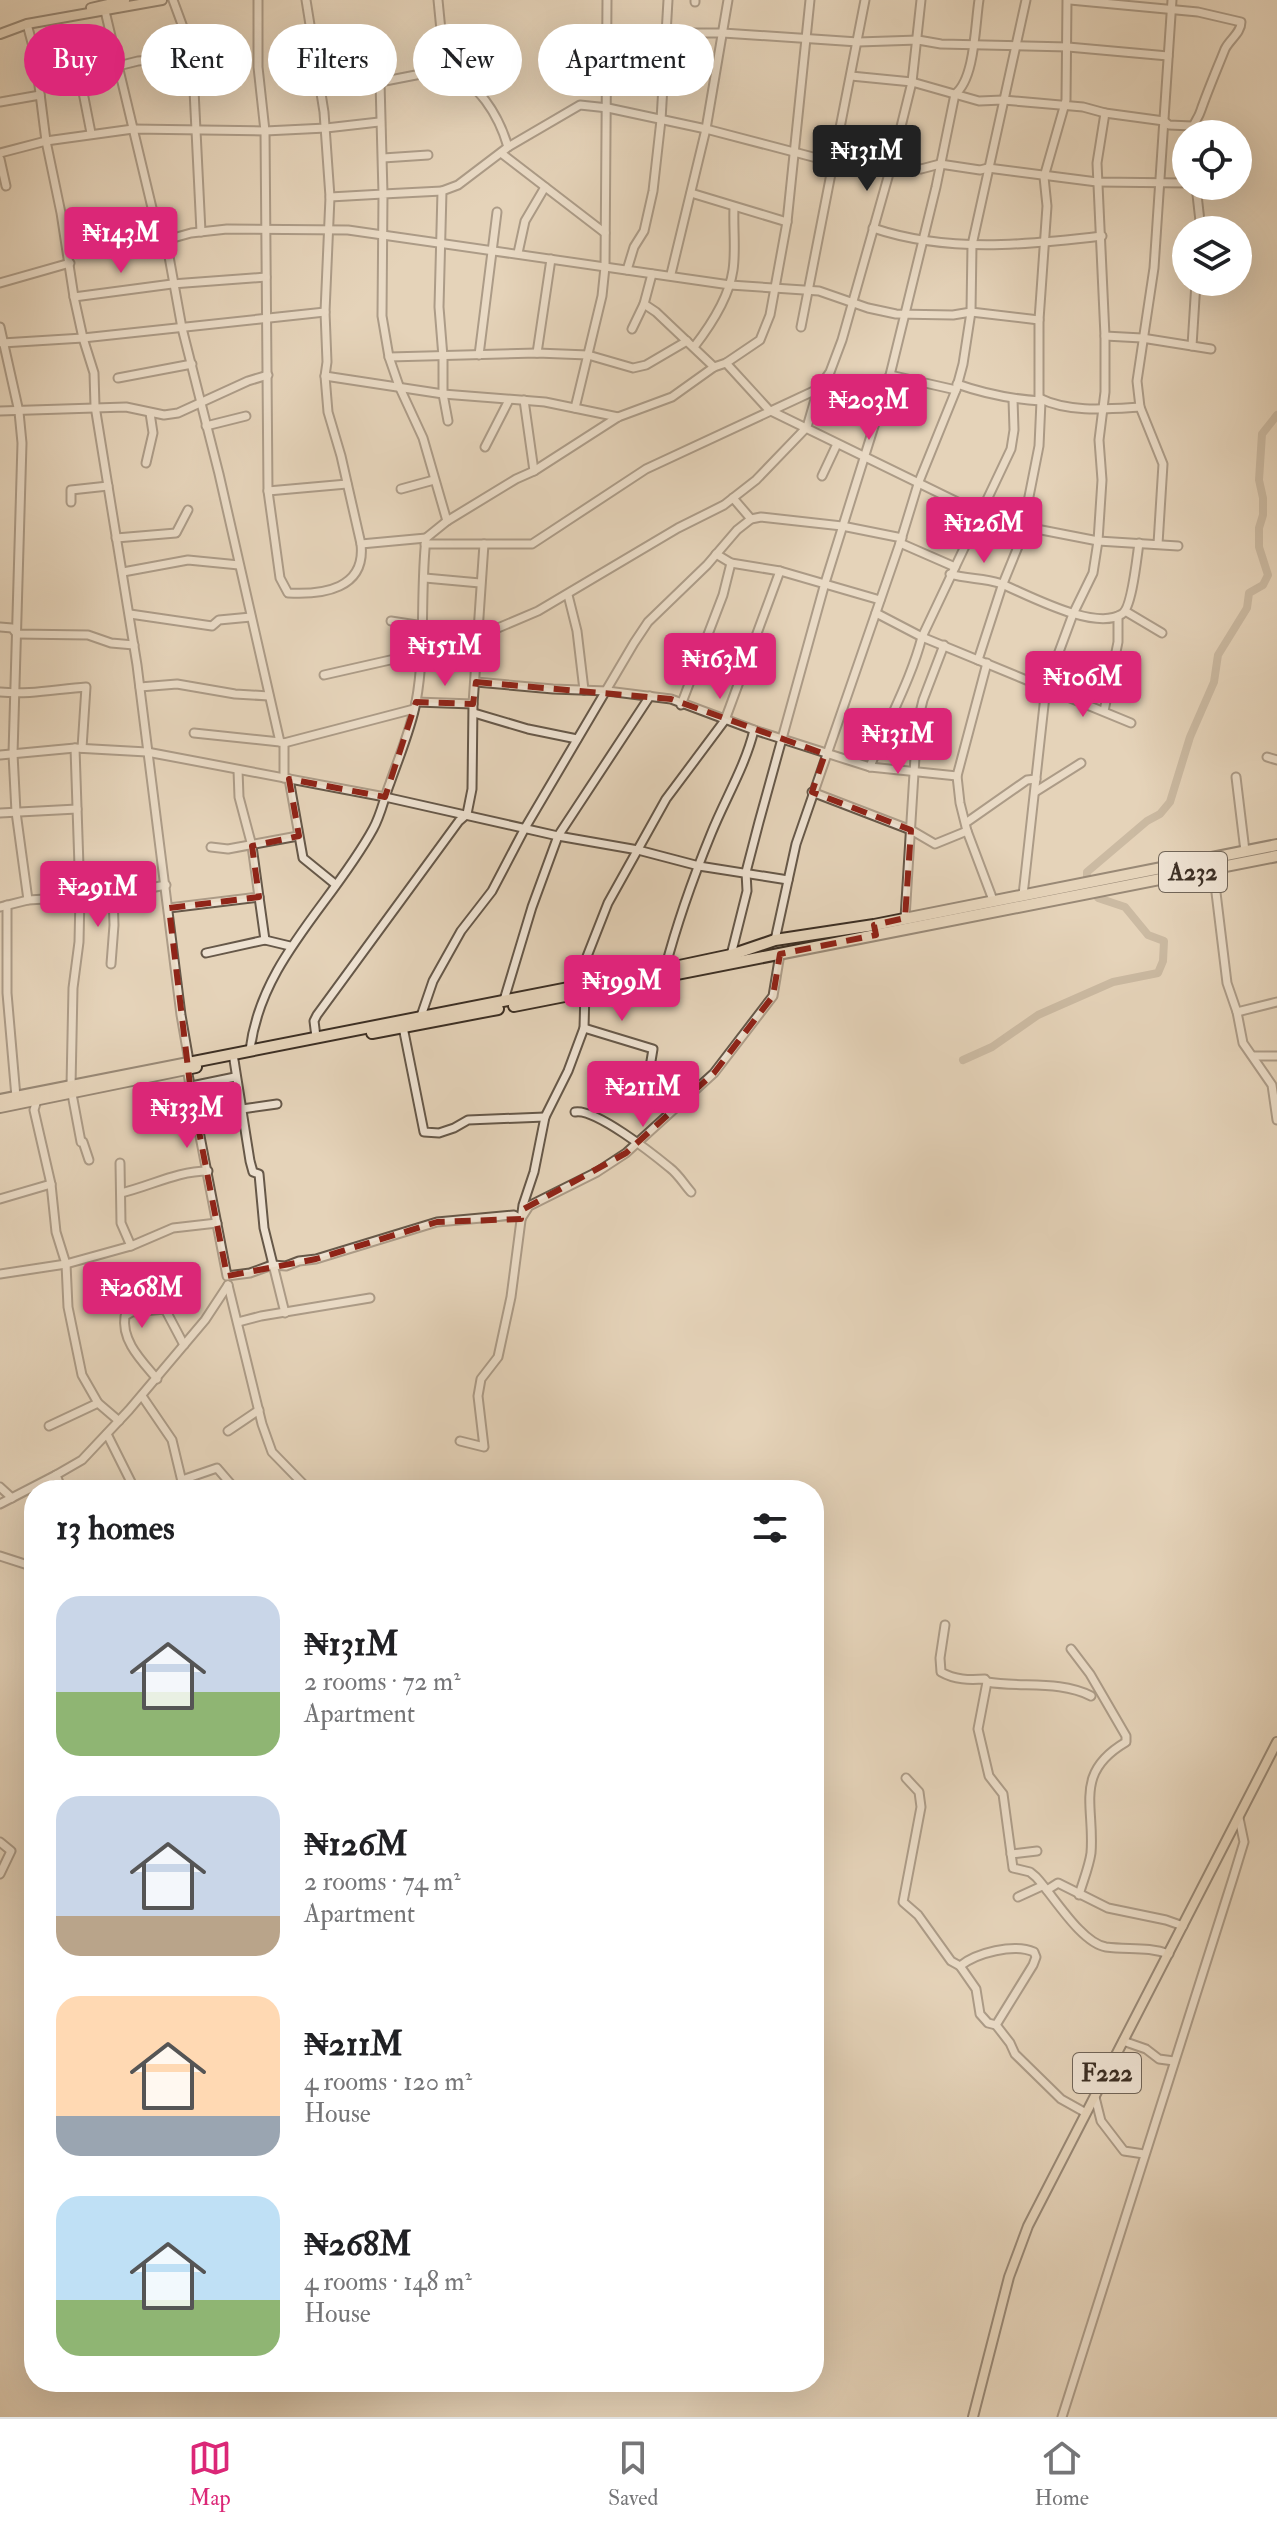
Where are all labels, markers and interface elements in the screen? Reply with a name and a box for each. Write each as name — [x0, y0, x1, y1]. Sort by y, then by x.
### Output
chip: Buy — [24, 24, 125, 96]
chip: Rent — [141, 24, 252, 96]
chip: Filters — [268, 24, 397, 96]
chip: New — [413, 24, 522, 96]
chip: Apartment — [538, 24, 714, 96]
map controls — [1172, 120, 1252, 296]
button: locate — [1172, 120, 1252, 200]
pin: ₦131M — [811, 125, 923, 193]
text: ₦131M — [831, 135, 903, 167]
pin: ₦143M — [65, 207, 177, 275]
button: layers — [1172, 216, 1252, 296]
text: ₦143M — [82, 217, 160, 249]
pin: ₦203M — [813, 374, 925, 442]
text: ₦203M — [829, 384, 909, 416]
pin: ₦126M — [928, 497, 1040, 565]
text: ₦126M — [944, 507, 1024, 539]
pin: ₦151M — [389, 620, 501, 688]
text: ₦151M — [408, 630, 482, 662]
pin: ₦163M — [664, 633, 776, 701]
text: ₦163M — [682, 643, 758, 675]
pin: ₦106M — [1027, 651, 1139, 719]
text: ₦106M — [1043, 661, 1123, 693]
pin: ₦131M — [842, 708, 954, 776]
text: ₦131M — [862, 718, 934, 750]
road number: A232 — [1159, 852, 1227, 892]
pin: ₦291M — [42, 861, 154, 929]
text: ₦291M — [58, 871, 138, 903]
pin: ₦199M — [566, 955, 678, 1023]
text: ₦199M — [582, 965, 662, 997]
pin: ₦211M — [587, 1061, 699, 1129]
text: ₦211M — [605, 1071, 681, 1103]
pin: ₦133M — [131, 1082, 243, 1150]
text: ₦133M — [150, 1092, 224, 1124]
pin: ₦268M — [86, 1262, 198, 1330]
text: ₦268M — [101, 1272, 183, 1304]
icon: filters — [748, 1506, 792, 1550]
text: 13 homes — [56, 1507, 175, 1550]
text: ₦131M — [304, 1623, 399, 1666]
icon: home — [120, 1628, 216, 1724]
text: 2 rooms · 72 m² — [304, 1666, 461, 1698]
text: Apartment — [304, 1698, 415, 1730]
text: ₦126M — [304, 1823, 408, 1866]
icon: home — [120, 1828, 216, 1924]
text: 2 rooms · 74 m² — [304, 1866, 461, 1898]
text: Apartment — [304, 1898, 415, 1930]
text: ₦211M — [304, 2023, 403, 2066]
icon: home — [120, 2028, 216, 2124]
road number: F222 — [1073, 2053, 1141, 2093]
text: 4 rooms · 120 m² — [304, 2066, 472, 2098]
text: House — [304, 2098, 371, 2130]
text: ₦268M — [304, 2223, 412, 2266]
icon: home — [120, 2228, 216, 2324]
text: 4 rooms · 148 m² — [304, 2266, 472, 2298]
text: House — [304, 2298, 371, 2330]
tab: Map — [188, 2436, 232, 2512]
tab: Saved — [608, 2436, 658, 2512]
tab: Home — [1034, 2436, 1089, 2512]

